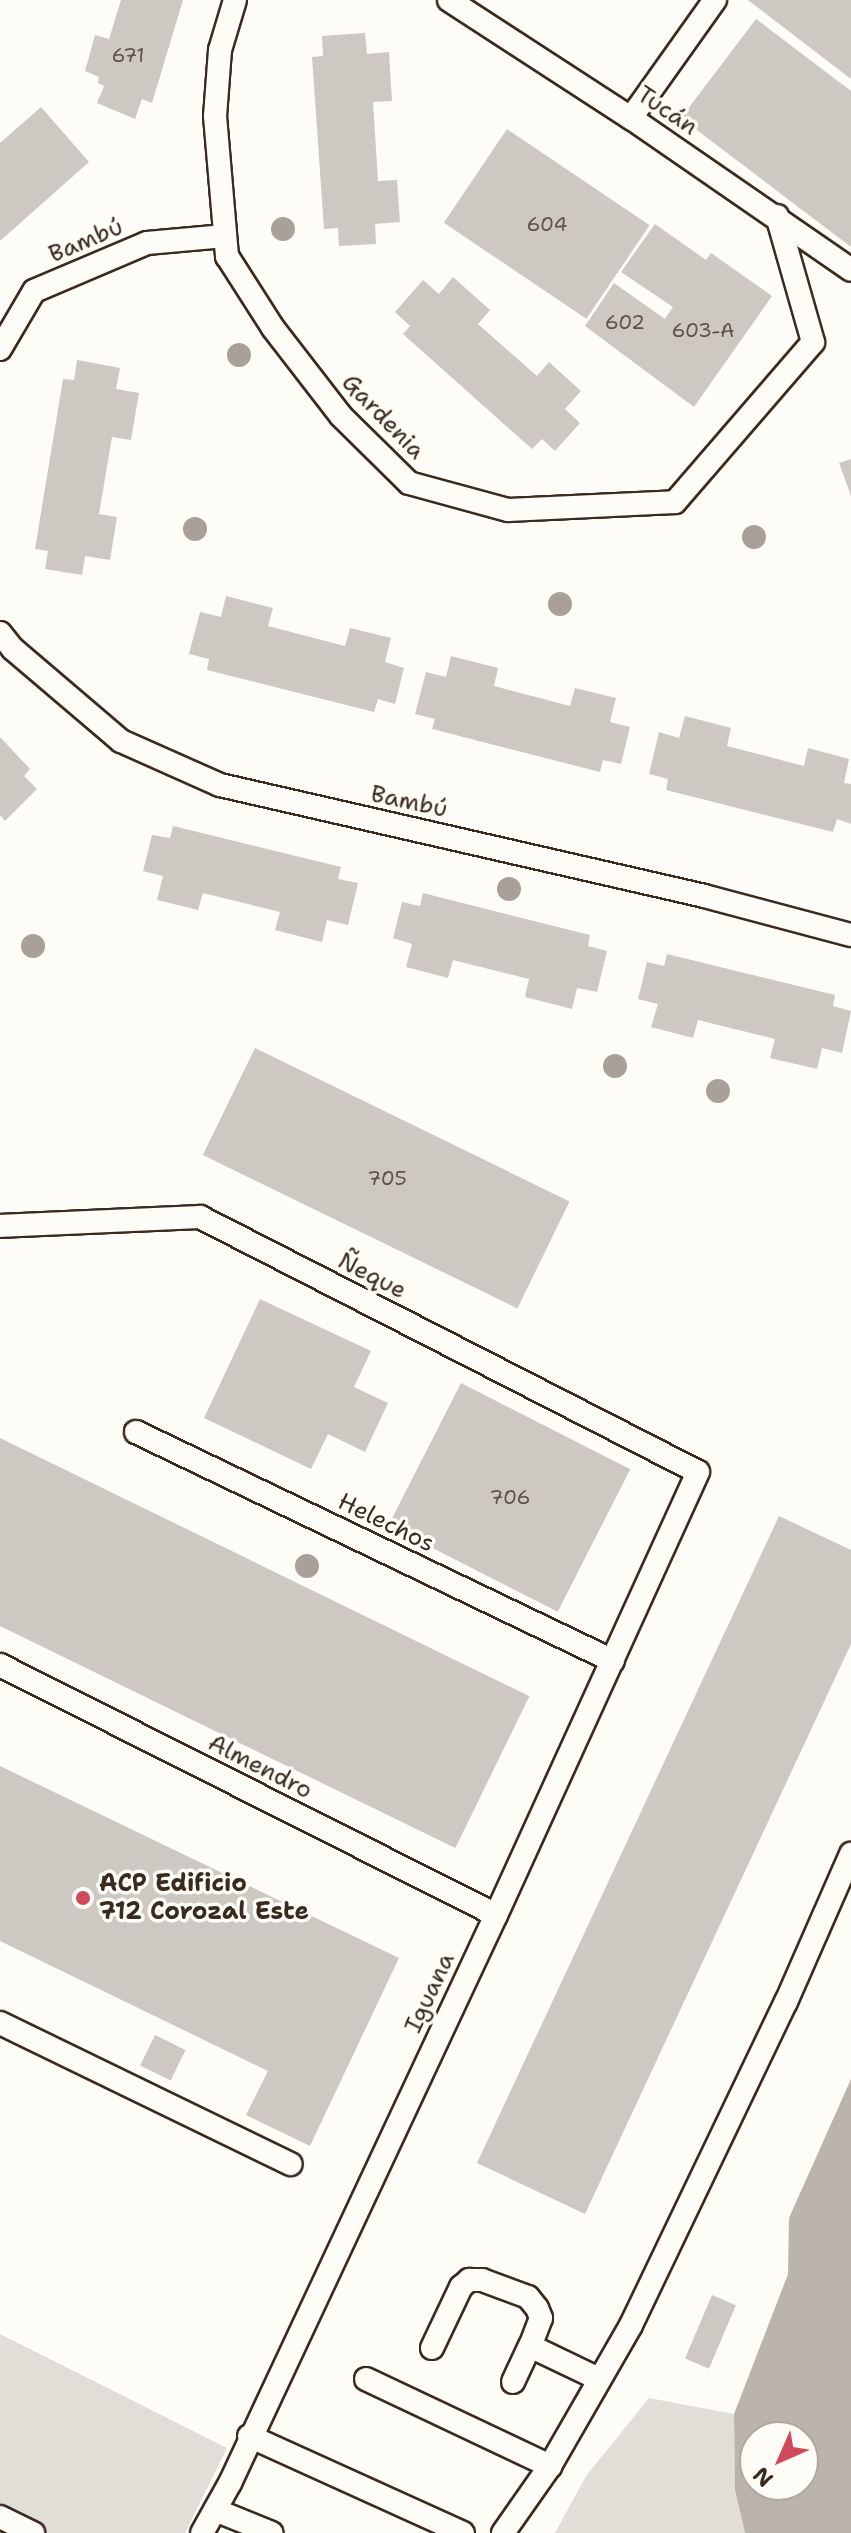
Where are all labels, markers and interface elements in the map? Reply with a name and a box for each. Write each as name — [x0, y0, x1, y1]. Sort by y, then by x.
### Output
house number: 671 — [111, 43, 145, 67]
street label: Tucán — [631, 80, 703, 142]
house number: 604 — [527, 212, 567, 236]
street label: Bambú — [45, 213, 127, 269]
house number: 602 — [605, 310, 645, 334]
house number: 603-A — [672, 318, 734, 342]
street label: Gardenia — [335, 368, 431, 466]
street label: Bambú — [368, 780, 450, 824]
house number: 705 — [367, 1166, 407, 1190]
street label: Ñeque — [333, 1247, 411, 1305]
house number: 706 — [489, 1485, 531, 1509]
street label: Helechos — [333, 1487, 439, 1559]
street label: Almendro — [203, 1729, 317, 1805]
place label: ACP Edificio 712 Corozal Este — [99, 1870, 309, 1926]
marker: ACP Edificio 712 Corozal Este — [74, 1889, 92, 1907]
street label: Iguana — [399, 1948, 461, 2038]
north arrow — [739, 2421, 819, 2501]
text: N — [747, 2460, 780, 2493]

